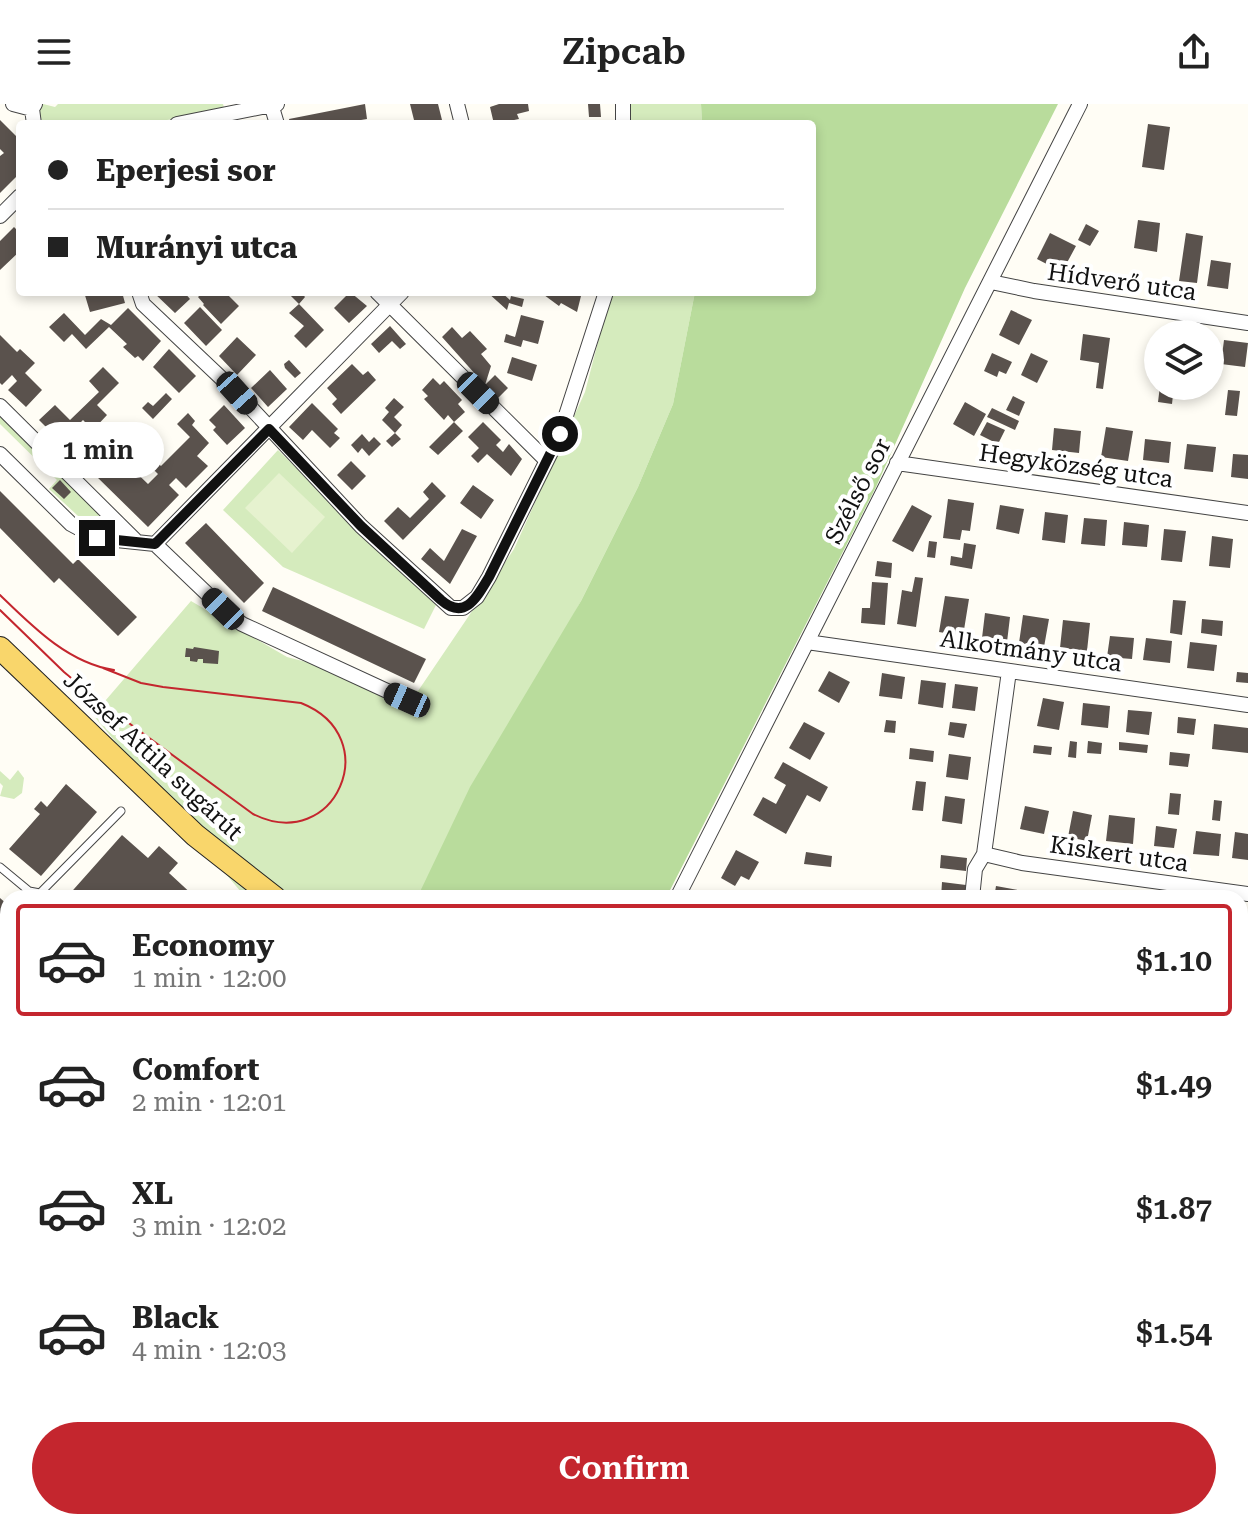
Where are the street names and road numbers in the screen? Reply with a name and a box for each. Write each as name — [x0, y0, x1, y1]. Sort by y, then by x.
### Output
street label: Hídverő utca — [1046, 258, 1198, 306]
street label: Szélső sor — [820, 433, 897, 548]
street label: Hegyközség utca — [977, 439, 1175, 493]
street label: Alkotmány utca — [938, 624, 1124, 678]
street label: József Attila sugárút — [58, 666, 248, 846]
street label: Kiskert utca — [1048, 830, 1190, 878]

